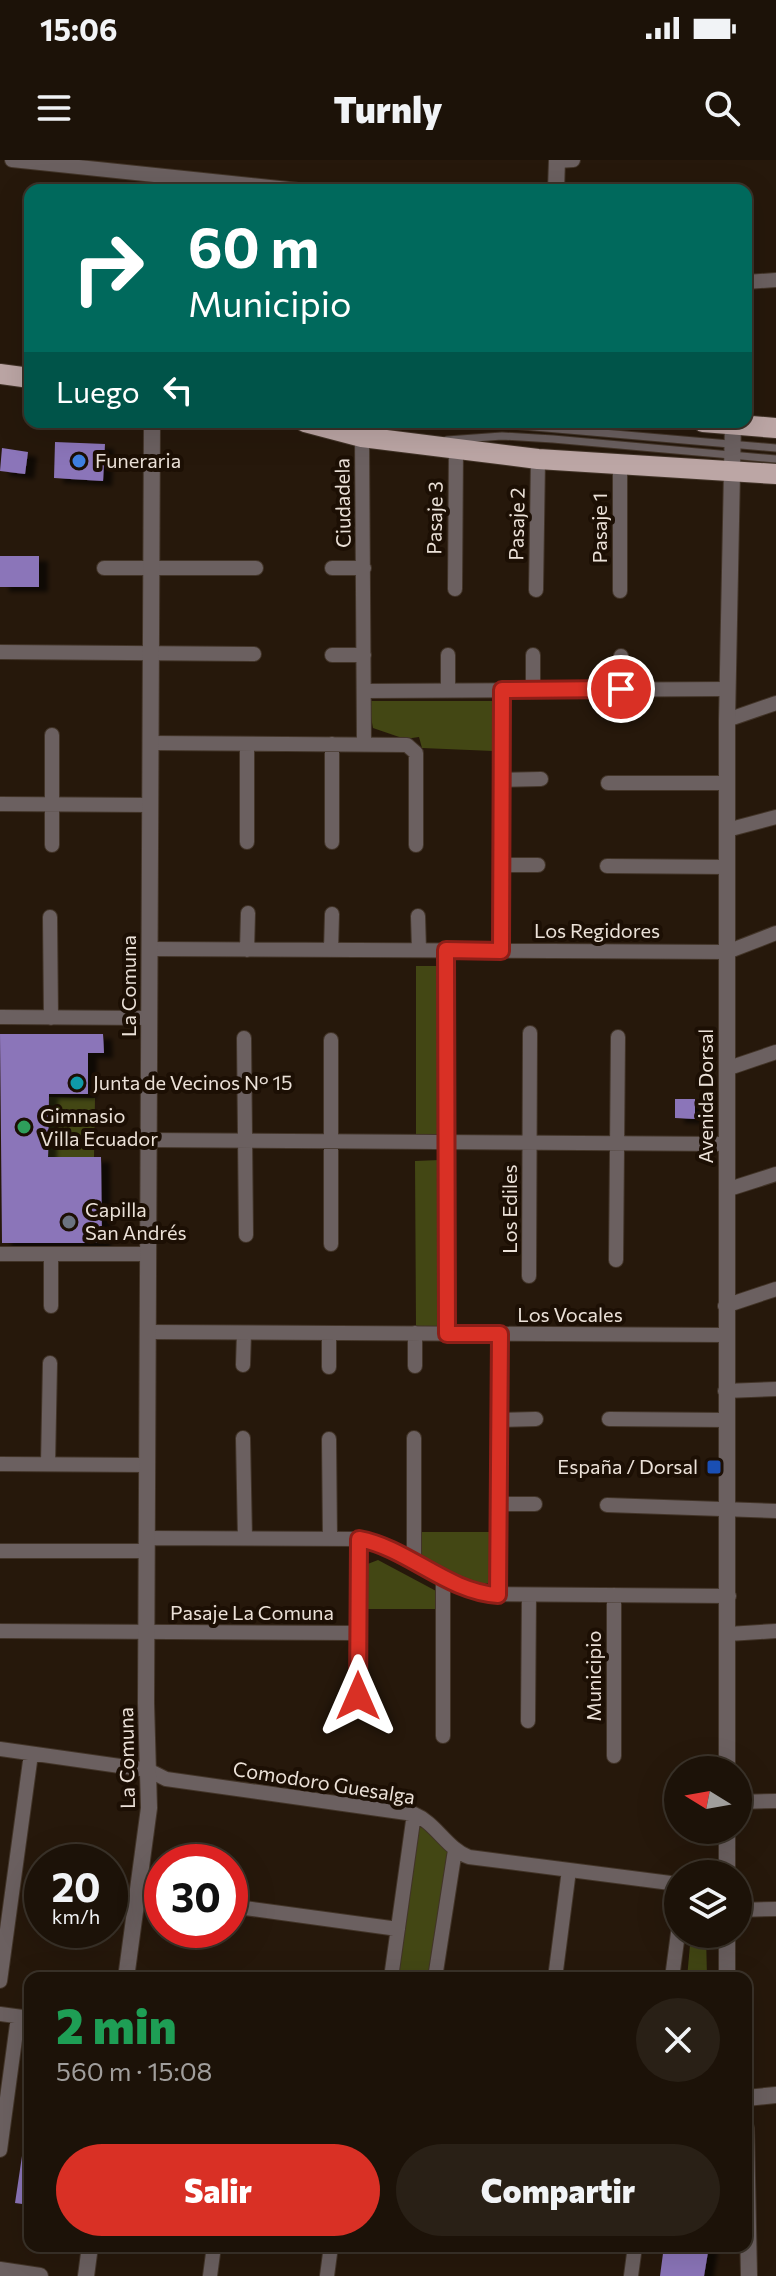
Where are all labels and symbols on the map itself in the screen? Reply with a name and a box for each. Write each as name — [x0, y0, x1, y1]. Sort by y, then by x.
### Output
place label: Funeraria — [95, 448, 181, 472]
marker: Funeraria — [70, 452, 88, 470]
street label: Ciudadela — [329, 458, 355, 548]
street label: Pasaje 3 — [421, 481, 447, 555]
street label: Pasaje 2 — [503, 487, 529, 561]
street label: Pasaje 1 — [587, 493, 611, 563]
pin — [587, 655, 655, 723]
street label: Los Regidores — [534, 918, 660, 942]
street label: La Comuna — [116, 935, 140, 1037]
street label: Avenida Dorsal — [693, 1029, 717, 1163]
place label: Junta de Vecinos N° 15 — [93, 1070, 292, 1094]
marker: Junta de Vecinos N° 15 — [68, 1074, 86, 1092]
place label: Gimnasio Villa Ecuador — [40, 1103, 158, 1150]
marker: Gimnasio Villa Ecuador — [15, 1118, 33, 1136]
street label: Los Ediles — [497, 1164, 521, 1254]
place label: Capilla San Andrés — [85, 1197, 187, 1244]
marker: Capilla San Andrés — [60, 1213, 78, 1231]
street label: Los Vocales — [517, 1302, 623, 1326]
place label: España / Dorsal — [557, 1454, 698, 1478]
marker: España / Dorsal — [705, 1458, 723, 1476]
street label: Pasaje La Comuna — [170, 1600, 334, 1624]
street label: Municipio — [581, 1631, 605, 1721]
position arrow — [316, 1654, 400, 1738]
street label: La Comuna — [113, 1707, 139, 1809]
street label: Comodoro Guesalga — [231, 1756, 417, 1808]
north arrow — [664, 1756, 752, 1844]
speed limit sign: 30 — [144, 1844, 248, 1948]

